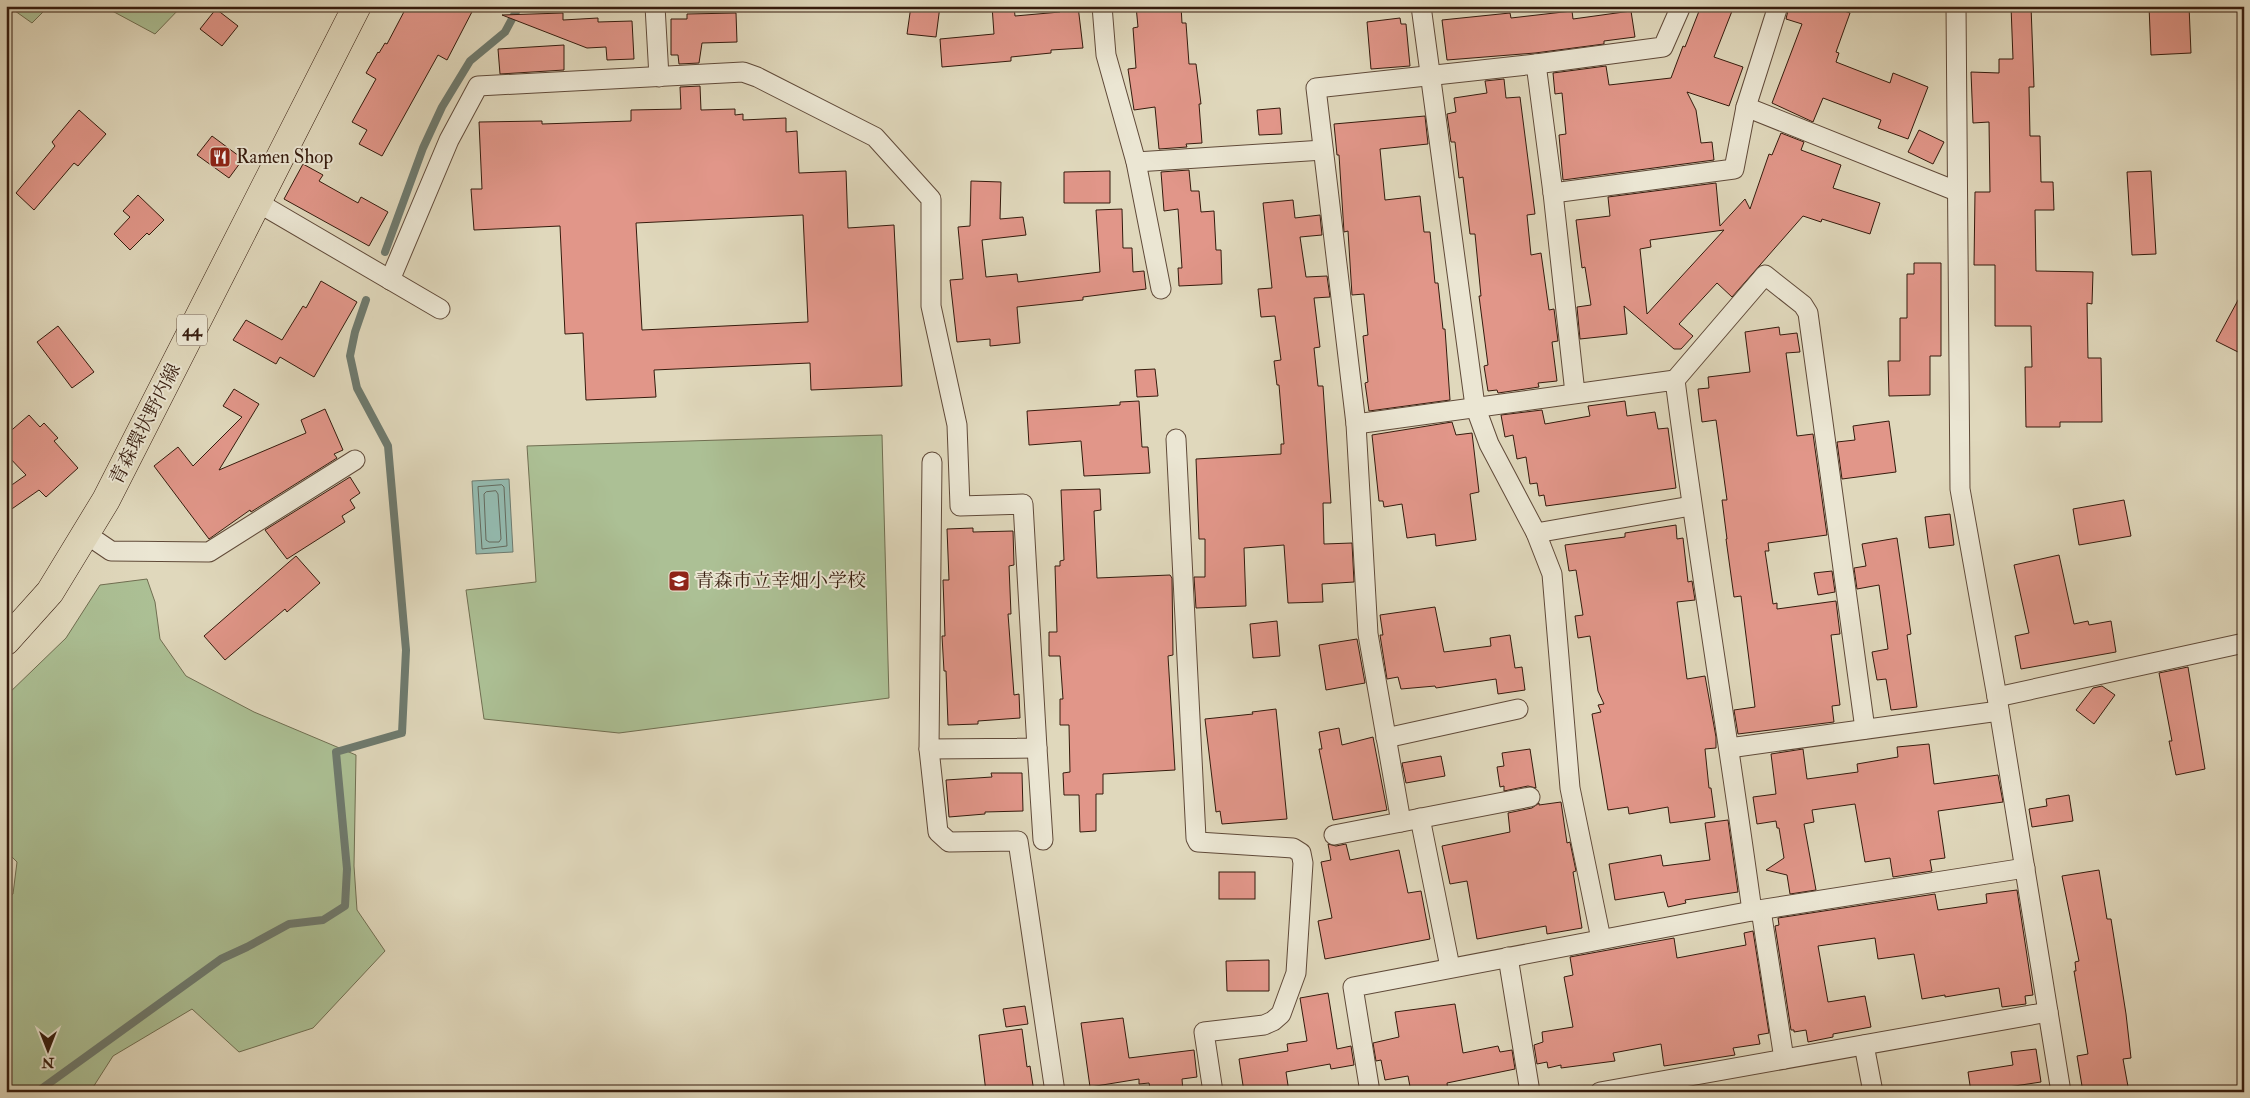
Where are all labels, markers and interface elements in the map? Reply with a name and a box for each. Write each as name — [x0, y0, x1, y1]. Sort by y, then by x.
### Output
restaurant icon: Ramen Shop — [208, 145, 232, 169]
place label: Ramen Shop — [236, 145, 333, 170]
road number: 44 — [177, 314, 207, 346]
street label: 青森環状野内線 — [104, 359, 186, 489]
school or university icon: 青森市立幸畑小学校 — [667, 569, 691, 593]
place label: 青森市立幸畑小学校 — [695, 569, 866, 593]
north arrow — [22, 1026, 72, 1076]
text: N — [41, 1054, 55, 1071]

